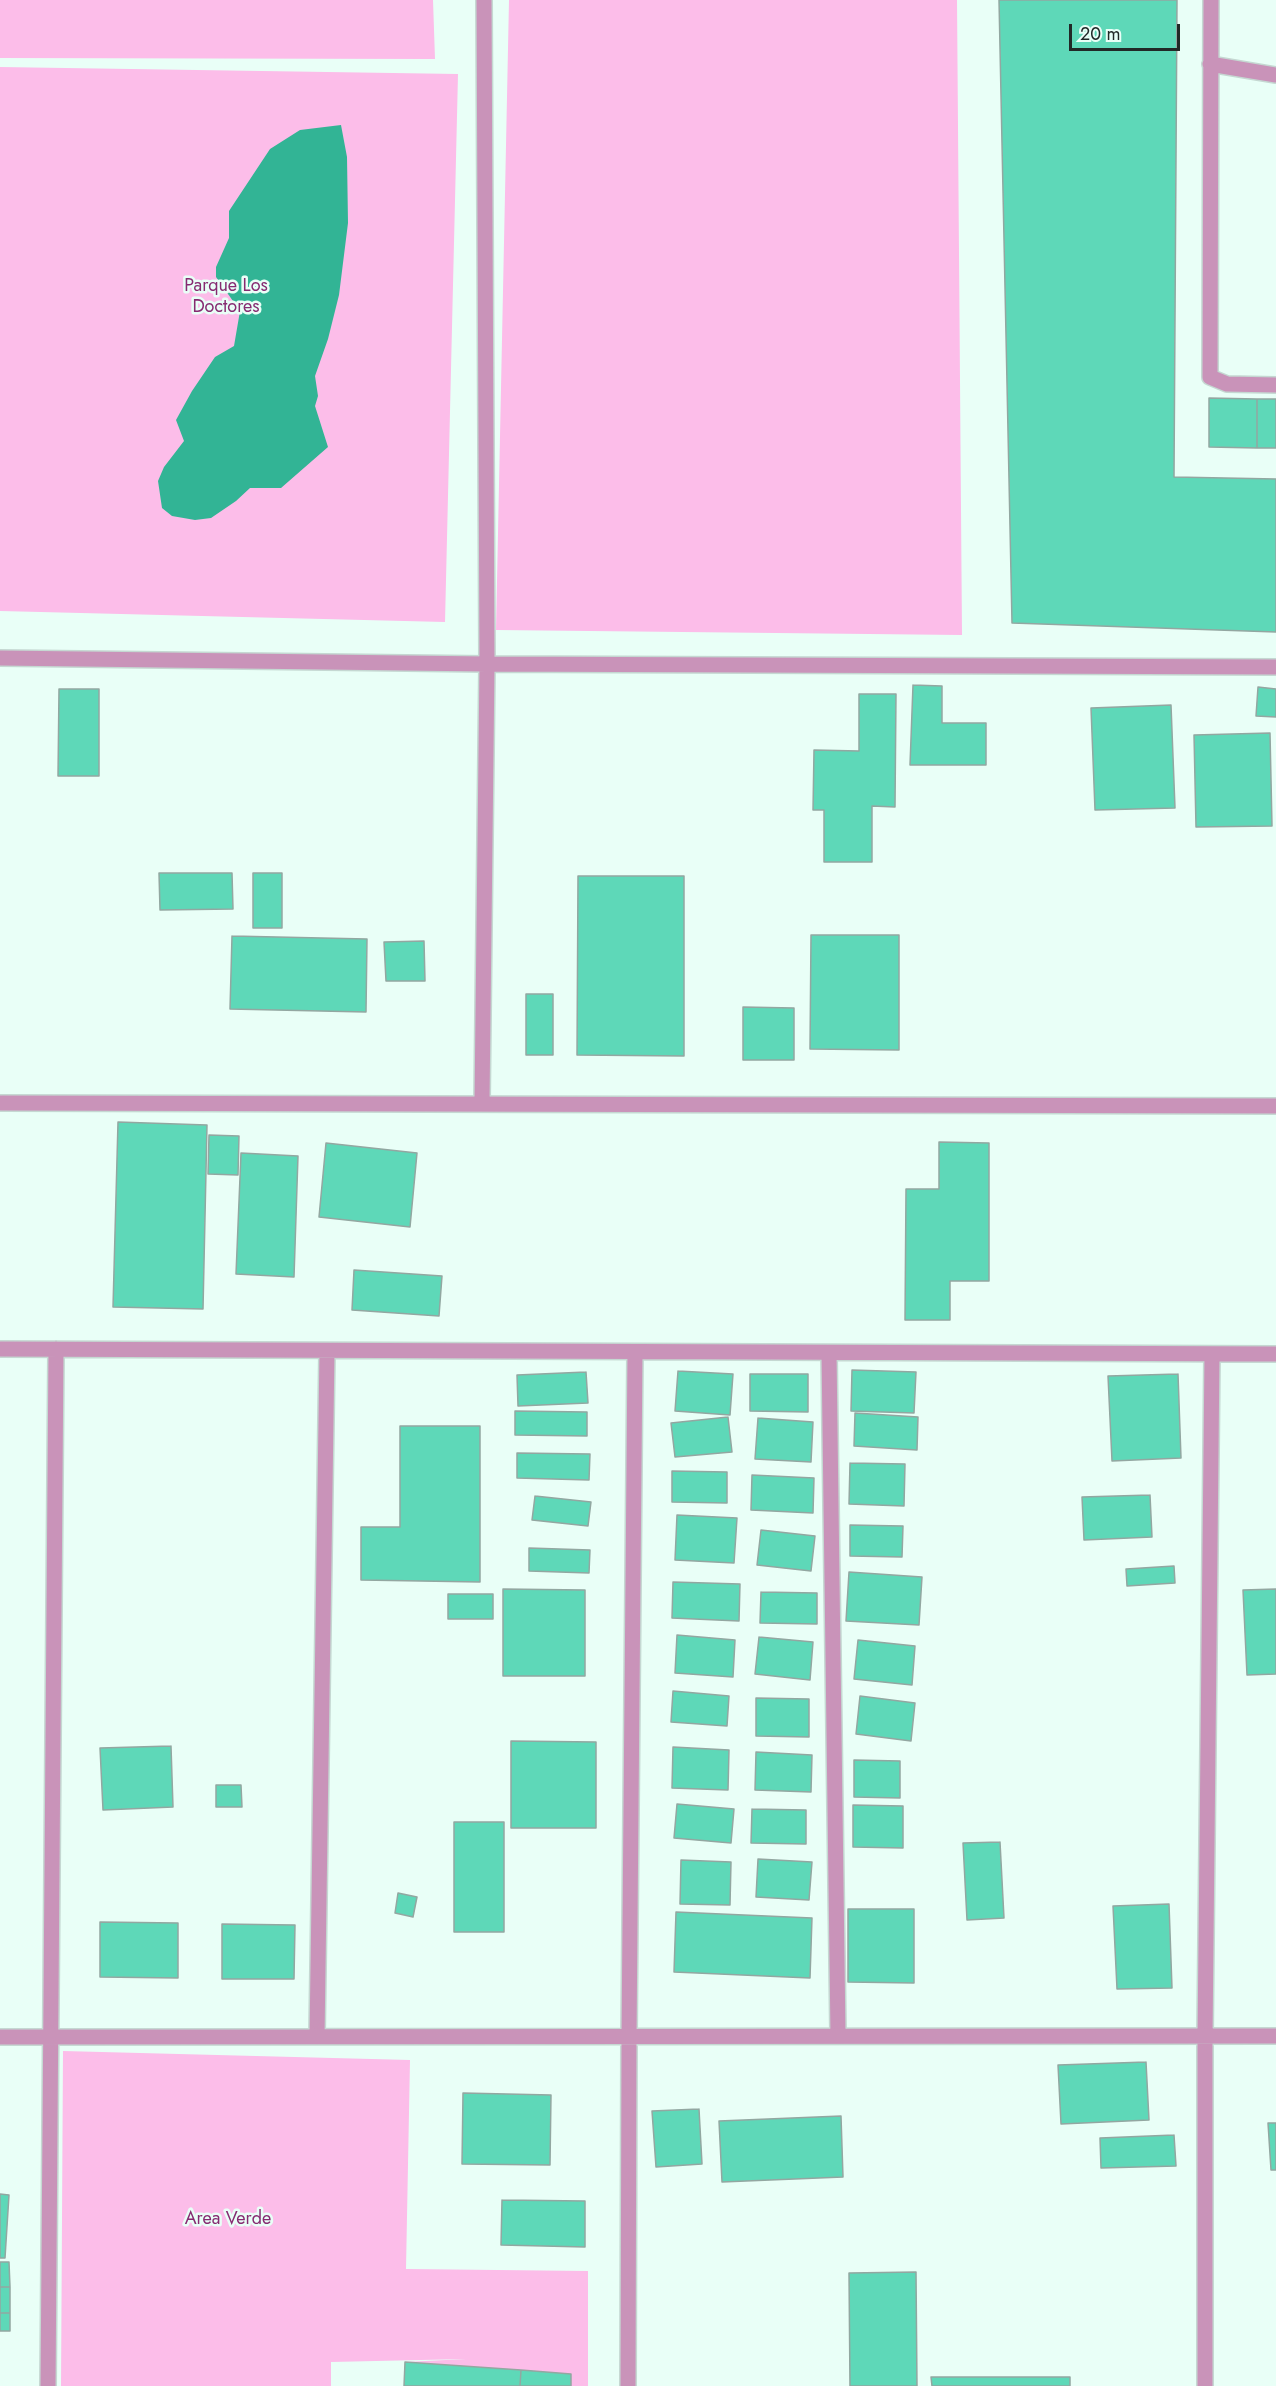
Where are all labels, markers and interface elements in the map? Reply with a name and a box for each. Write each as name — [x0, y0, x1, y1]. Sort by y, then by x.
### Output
scale bar — [1072, 12, 1183, 50]
text: 20 m — [1080, 21, 1120, 47]
park label: Parque Los Doctores — [184, 276, 268, 318]
park label: Area Verde — [185, 2209, 271, 2231]

